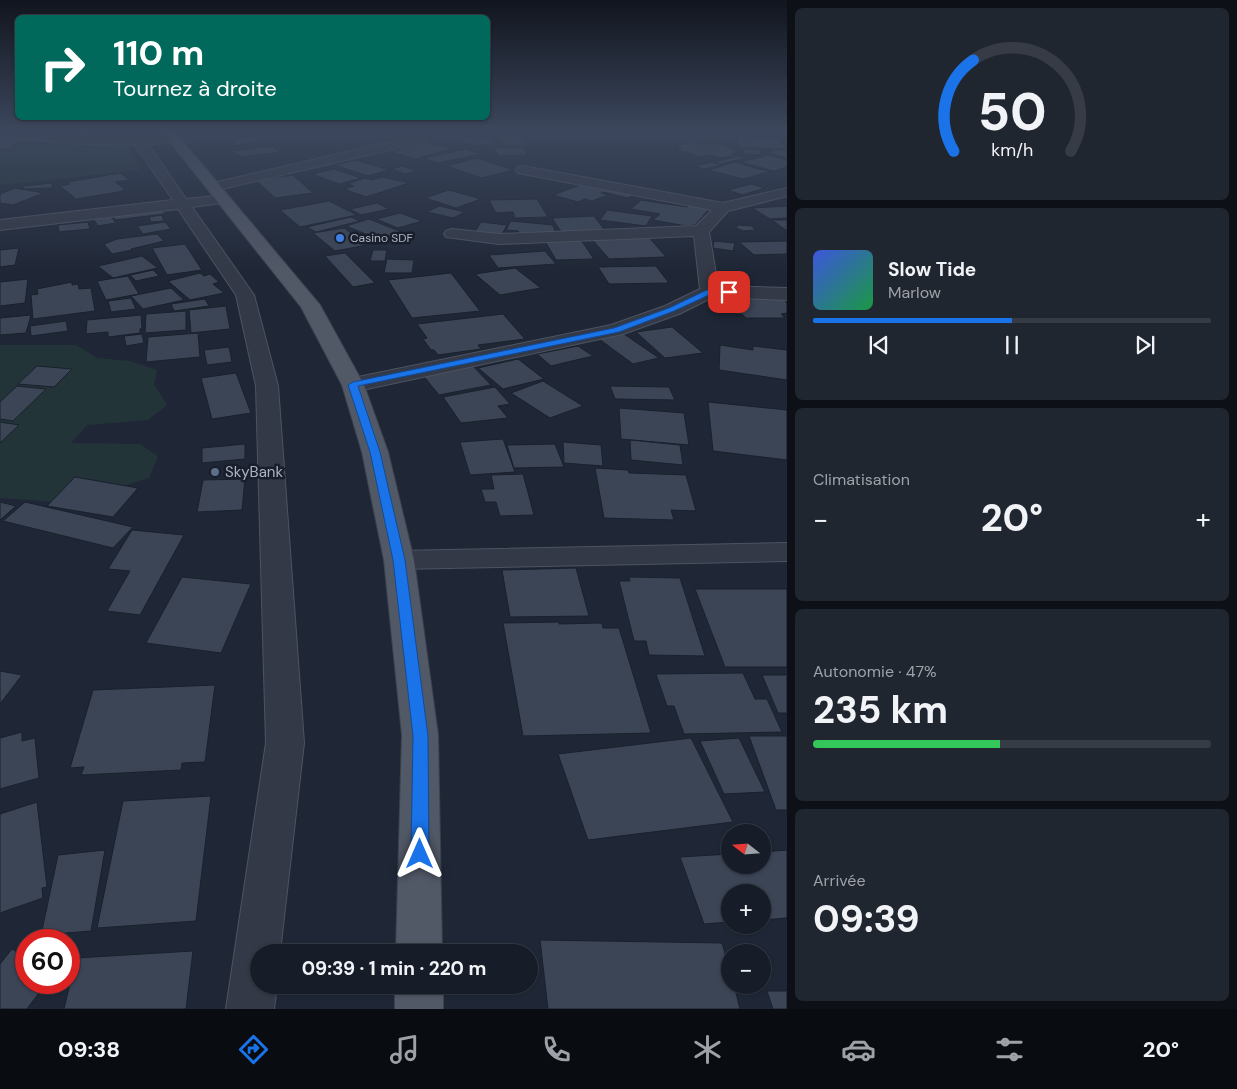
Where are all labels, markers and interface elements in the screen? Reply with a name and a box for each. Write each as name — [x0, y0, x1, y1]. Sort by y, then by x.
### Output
text: 110 m — [113, 30, 204, 76]
icon: right — [30, 35, 95, 100]
text: Tournez à droite — [113, 74, 277, 103]
text: 50 — [978, 78, 1046, 146]
text: km/h — [991, 138, 1033, 162]
place label: Casino SDF — [350, 230, 413, 246]
marker: Casino SDF — [334, 232, 346, 244]
text: Slow Tide — [888, 257, 976, 282]
pin — [708, 271, 750, 313]
icon: arrive — [715, 278, 743, 306]
text: Marlow — [888, 282, 941, 303]
icon: previous — [865, 331, 893, 359]
icon: pause — [998, 331, 1026, 359]
icon: next — [1131, 331, 1159, 359]
place label: SkyBank — [225, 462, 283, 482]
marker: SkyBank — [209, 466, 221, 478]
text: Climatisation — [813, 469, 910, 490]
text: 20° — [981, 493, 1043, 543]
text: − — [813, 501, 828, 538]
text: + — [1196, 501, 1211, 538]
text: Autonomie · 47% — [813, 661, 937, 682]
text: 235 km — [813, 685, 948, 735]
north arrow — [721, 824, 771, 874]
map controls — [721, 824, 771, 994]
position arrow — [393, 827, 445, 879]
text: Arrivée — [813, 870, 866, 891]
button: + — [721, 884, 771, 934]
text: 09:39 — [813, 894, 920, 944]
speed limit sign: 60 — [15, 929, 80, 994]
button: − — [721, 944, 771, 994]
text: 09:39 · 1 min · 220 m — [302, 956, 486, 981]
icon: directions — [236, 1032, 271, 1067]
icon: music — [387, 1032, 422, 1067]
icon: phone — [539, 1032, 574, 1067]
icon: climate — [690, 1032, 725, 1067]
icon: car — [841, 1032, 876, 1067]
icon: filters — [992, 1032, 1027, 1067]
text: 09:38 — [58, 1035, 120, 1064]
text: 20° — [1143, 1035, 1179, 1064]

